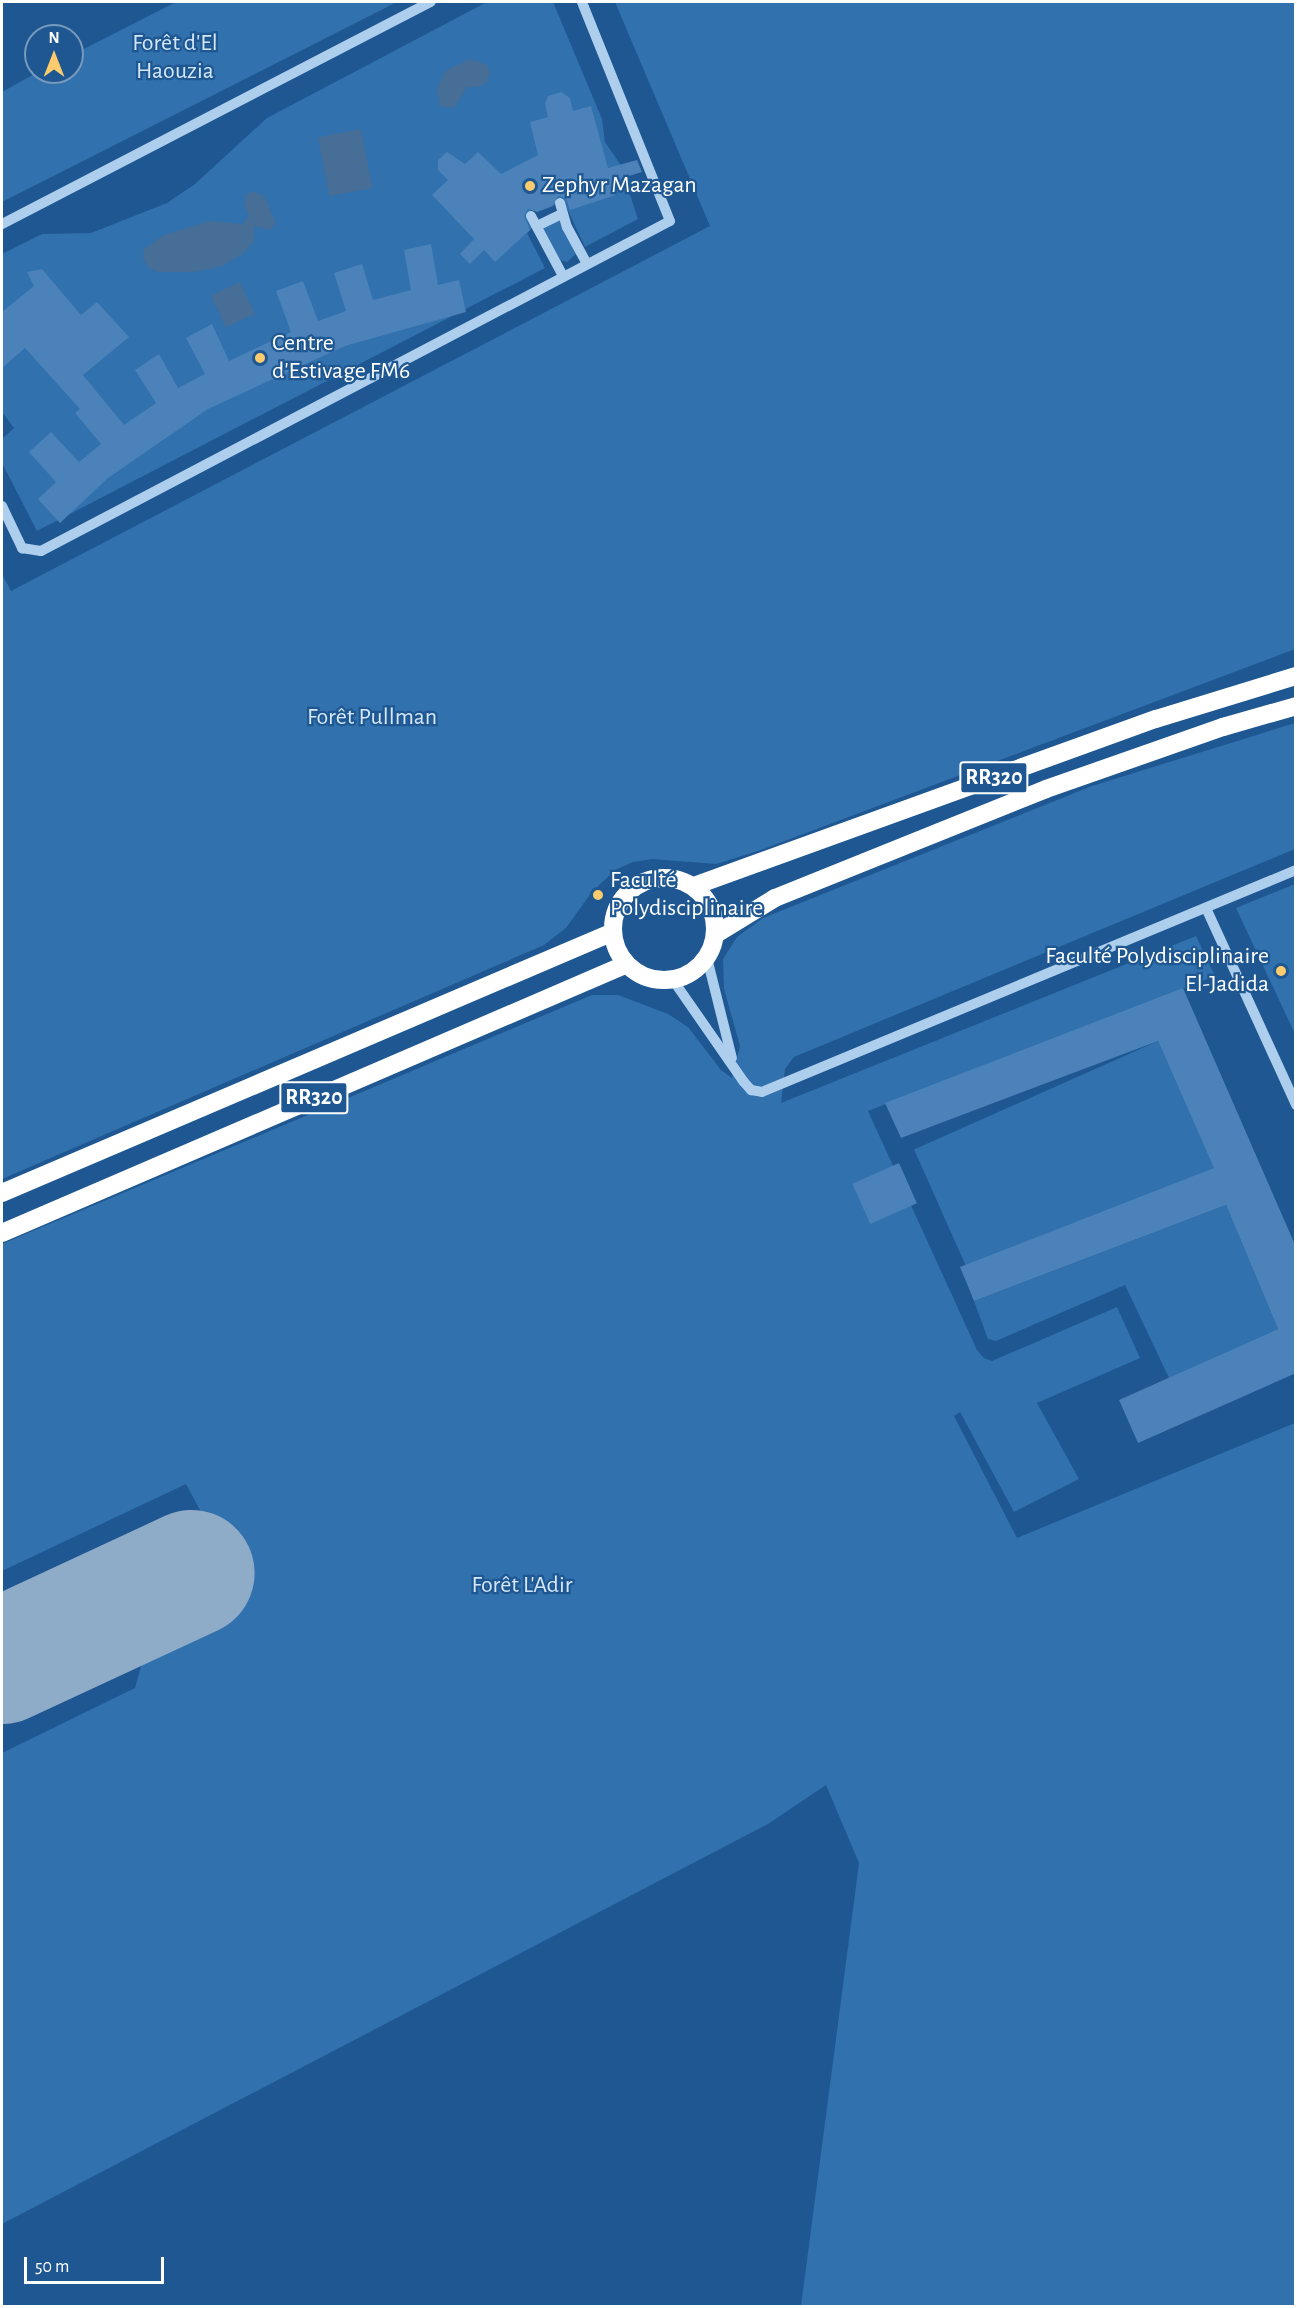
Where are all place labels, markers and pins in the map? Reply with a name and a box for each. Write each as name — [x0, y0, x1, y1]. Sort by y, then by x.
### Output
place label: Zephyr Mazagan — [542, 172, 697, 200]
marker: Zephyr Mazagan — [523, 179, 537, 193]
place label: Centre d'Estivage FM6 — [272, 330, 410, 386]
marker: Centre d'Estivage FM6 — [253, 351, 267, 365]
place label: Faculté Polydisciplinaire — [610, 867, 763, 923]
marker: Faculté Polydisciplinaire — [591, 888, 605, 902]
place label: Faculté Polydisciplinaire El-Jadida — [1045, 943, 1269, 999]
marker: Faculté Polydisciplinaire El-Jadida — [1274, 964, 1288, 978]

